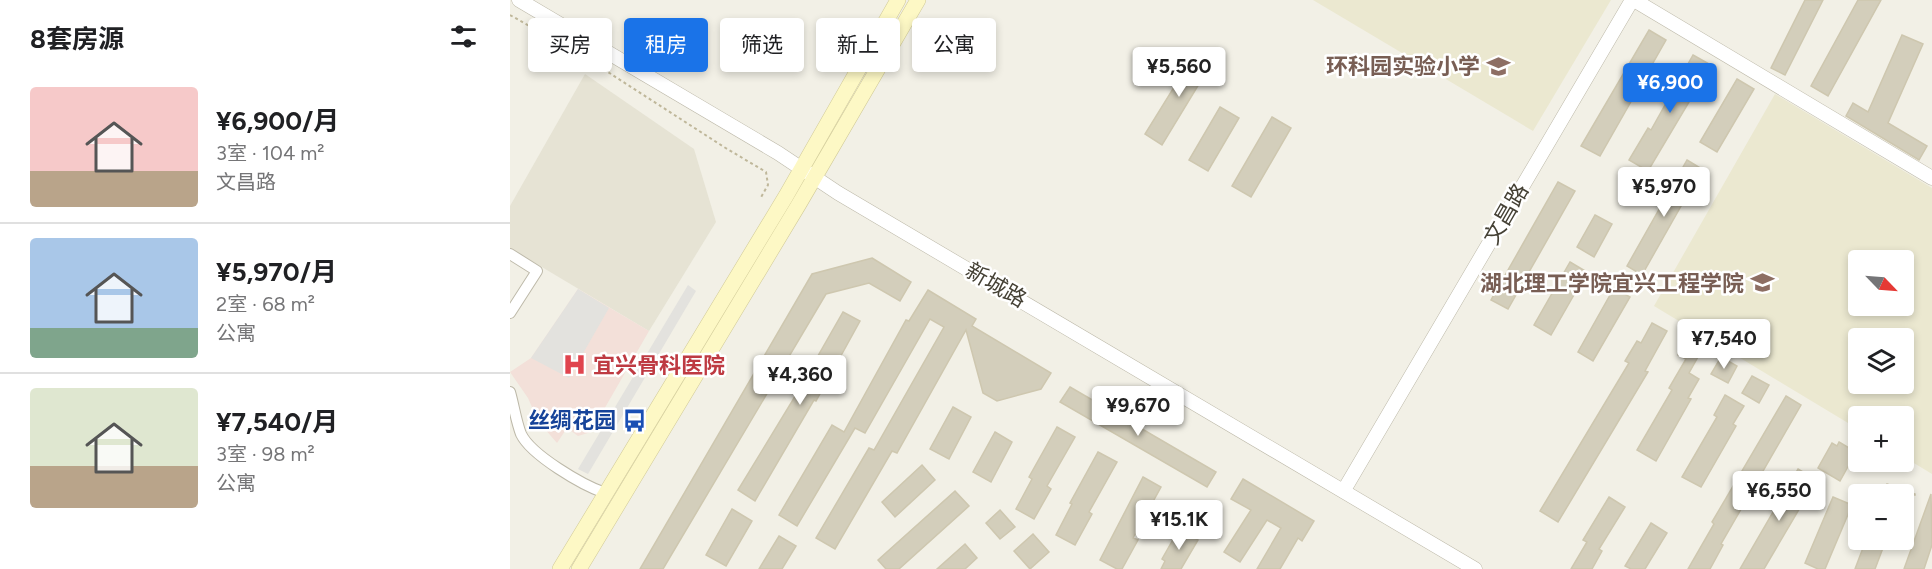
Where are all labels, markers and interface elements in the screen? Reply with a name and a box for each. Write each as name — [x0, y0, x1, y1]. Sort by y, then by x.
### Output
chip: 买房 — [528, 18, 612, 72]
chip: 租房 — [624, 18, 708, 72]
chip: 筛选 — [720, 18, 804, 72]
chip: 新上 — [816, 18, 900, 72]
chip: 公寓 — [912, 18, 996, 72]
icon: filters — [447, 20, 480, 53]
text: 8套房源 — [30, 23, 124, 55]
pin: ¥5,560 — [1130, 47, 1228, 98]
place label: 环科园实验小学 — [1326, 53, 1480, 80]
school or university icon: 环科园实验小学 — [1485, 53, 1511, 79]
text: ¥5,560 — [1147, 54, 1211, 78]
pin: ¥6,900 — [1621, 63, 1719, 114]
text: ¥6,900 — [1637, 70, 1703, 94]
text: ¥6,900/月 — [216, 105, 339, 137]
icon: home — [78, 111, 150, 183]
text: 3室 · 104 m² — [216, 141, 325, 165]
pin: ¥5,970 — [1615, 167, 1713, 218]
text: 文昌路 — [216, 170, 276, 194]
text: ¥5,970 — [1632, 174, 1696, 198]
street label: 文昌路 — [1478, 179, 1534, 249]
north arrow — [1848, 250, 1914, 316]
map controls — [1848, 250, 1914, 550]
text: ¥5,970/月 — [216, 256, 337, 288]
street label: 新城路 — [961, 257, 1031, 313]
icon: home — [78, 262, 150, 334]
place label: 湖北理工学院宜兴工程学院 — [1480, 270, 1744, 297]
school or university icon: 湖北理工学院宜兴工程学院 — [1749, 270, 1775, 296]
text: 2室 · 68 m² — [216, 292, 315, 316]
pin: ¥7,540 — [1675, 319, 1773, 370]
text: 公寓 — [216, 321, 256, 345]
text: ¥7,540 — [1691, 326, 1757, 350]
button: layers — [1848, 328, 1914, 394]
hospital icon: 宜兴骨科医院 — [562, 352, 588, 378]
place label: 宜兴骨科医院 — [593, 352, 725, 379]
pin: ¥4,360 — [751, 355, 849, 406]
text: ¥4,360 — [767, 362, 833, 386]
pin: ¥9,670 — [1089, 386, 1187, 437]
text: ¥9,670 — [1106, 393, 1170, 417]
text: ¥7,540/月 — [216, 406, 338, 438]
button: + — [1848, 406, 1914, 472]
place label: 丝绸花园 — [528, 407, 616, 434]
bus stop icon: 丝绸花园 — [621, 407, 647, 433]
icon: home — [78, 412, 150, 484]
text: 3室 · 98 m² — [216, 442, 315, 466]
text: 公寓 — [216, 471, 256, 495]
pin: ¥6,550 — [1730, 471, 1828, 522]
text: ¥6,550 — [1747, 478, 1811, 502]
button: − — [1848, 484, 1914, 550]
pin: ¥15.1K — [1130, 500, 1228, 551]
text: ¥15.1K — [1150, 507, 1208, 531]

